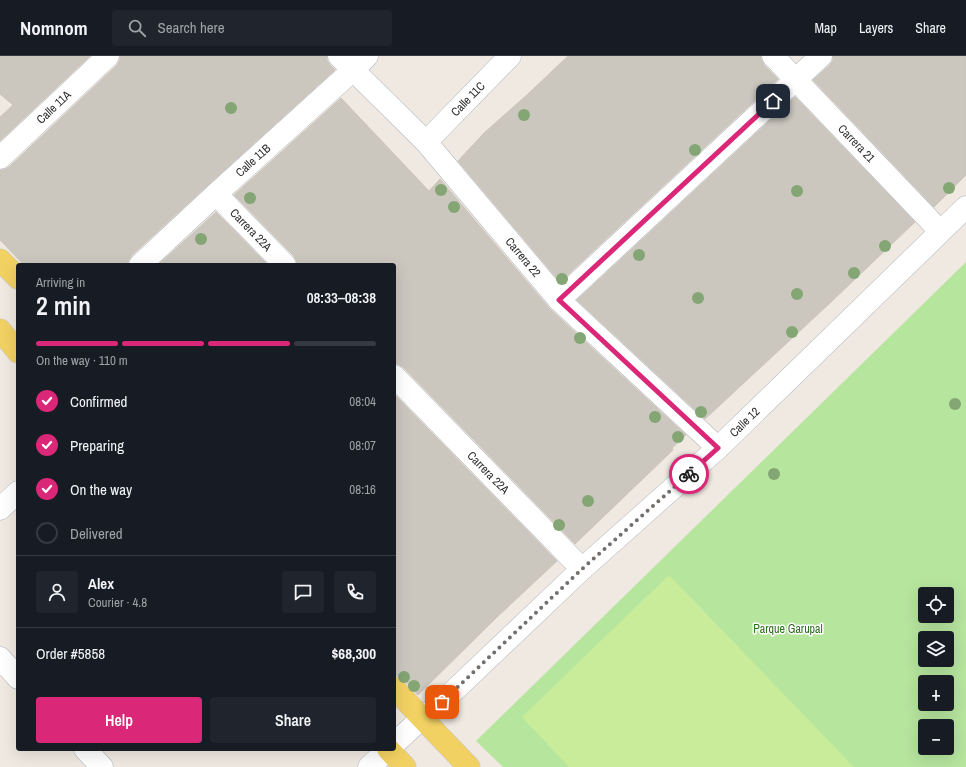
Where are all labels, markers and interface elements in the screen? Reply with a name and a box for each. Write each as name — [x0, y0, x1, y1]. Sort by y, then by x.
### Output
search box — [112, 10, 392, 46]
text: Nomnom — [20, 15, 88, 41]
icon: search — [126, 17, 148, 39]
text: Search here — [158, 17, 225, 38]
text: Map — [815, 19, 837, 37]
text: Layers — [859, 19, 893, 37]
text: Share — [915, 19, 946, 37]
street label: Calle 11C — [447, 78, 489, 120]
pin — [756, 84, 790, 118]
street label: Calle 11A — [33, 87, 75, 127]
icon: home — [762, 90, 784, 112]
street label: Carrera 21 — [834, 121, 879, 166]
street label: Calle 11B — [232, 140, 274, 180]
street label: Carrera 22A — [226, 205, 276, 255]
street label: Carrera 22 — [502, 234, 544, 280]
text: Arriving in — [36, 274, 85, 291]
text: 08:33–08:38 — [307, 287, 376, 308]
text: 2 min — [36, 288, 91, 323]
text: On the way · 110 m — [36, 352, 128, 369]
icon: check — [36, 390, 58, 412]
text: Confirmed — [70, 391, 127, 412]
text: 08:04 — [349, 393, 376, 410]
street label: Calle 12 — [726, 404, 763, 441]
icon: check — [36, 434, 58, 456]
text: Preparing — [70, 435, 124, 456]
text: 08:07 — [349, 437, 376, 454]
street label: Carrera 22A — [464, 448, 513, 498]
courier — [669, 454, 709, 494]
icon: bike — [678, 463, 700, 485]
icon: check — [36, 478, 58, 500]
text: On the way — [70, 479, 132, 500]
text: 08:16 — [349, 481, 376, 498]
text: Delivered — [70, 523, 123, 544]
button: person — [36, 571, 78, 613]
button: chat — [282, 571, 324, 613]
button: phone — [334, 571, 376, 613]
text: Alex — [88, 573, 114, 594]
map controls — [918, 587, 954, 755]
button: locate — [918, 587, 954, 623]
text: Courier · 4.8 — [88, 594, 147, 611]
park label: Parque Garupal — [753, 621, 823, 637]
button: layers — [918, 631, 954, 667]
text: Order #5858 — [36, 643, 105, 664]
text: $68,300 — [332, 643, 376, 664]
button: + — [918, 675, 954, 711]
pin — [425, 685, 459, 719]
icon: bag — [431, 691, 453, 713]
button: Help — [36, 697, 202, 743]
button: Share — [210, 697, 376, 743]
button: − — [918, 719, 954, 755]

